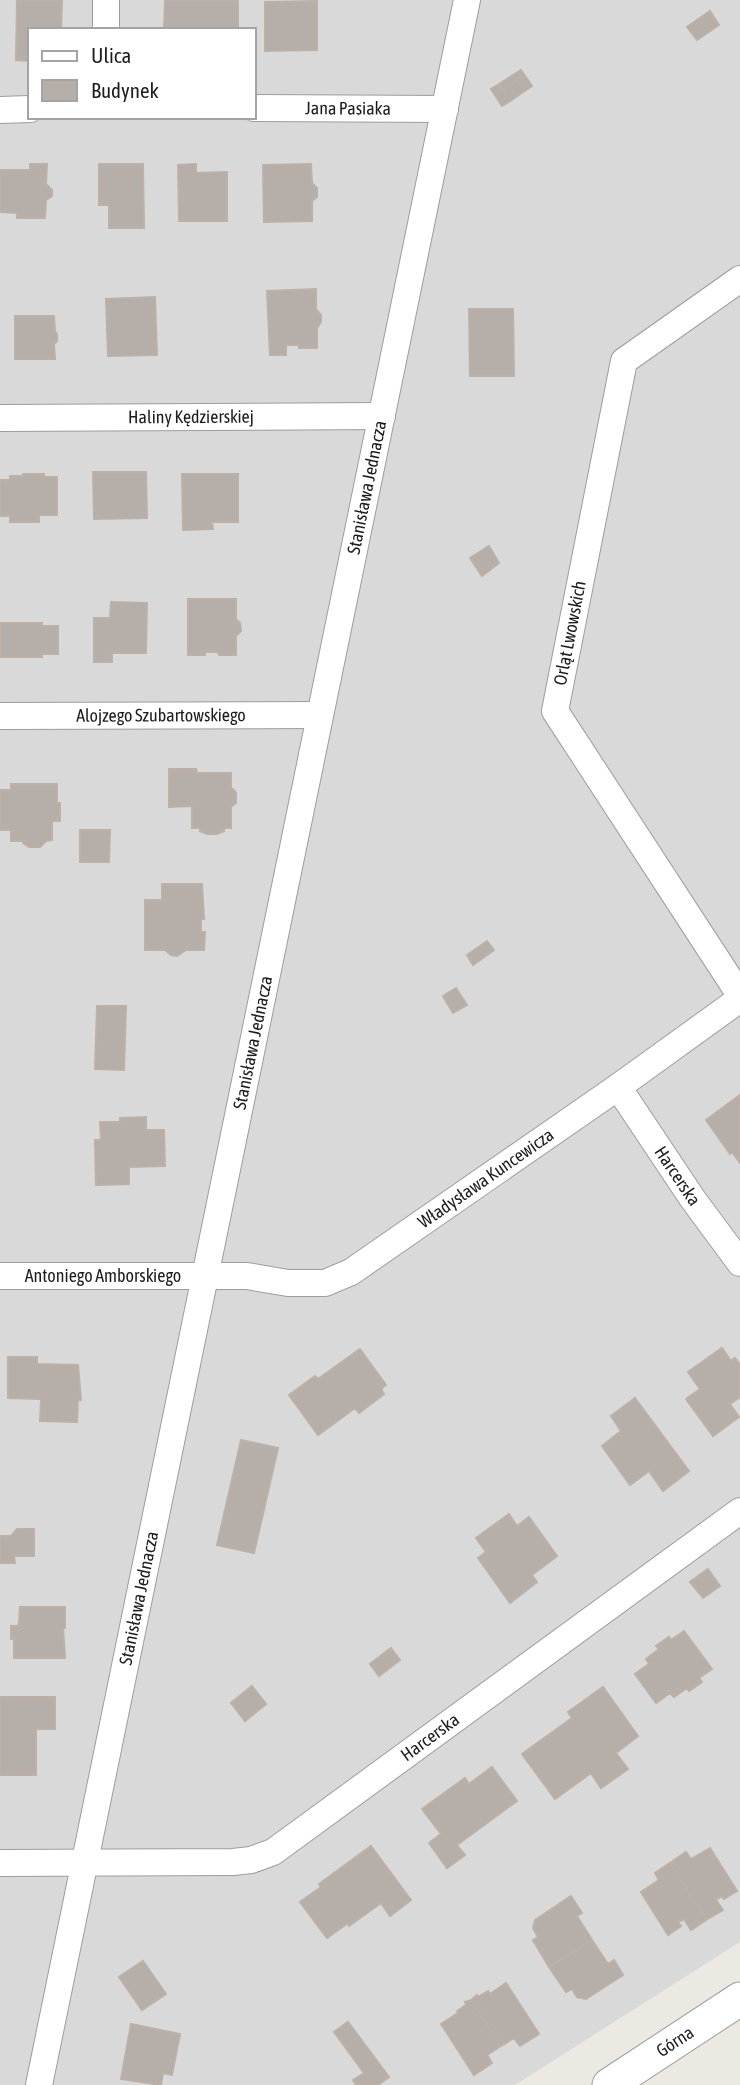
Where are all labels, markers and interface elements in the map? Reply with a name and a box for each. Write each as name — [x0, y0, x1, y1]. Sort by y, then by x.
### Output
legend — [28, 28, 256, 119]
text: Ulica — [91, 43, 131, 67]
text: Budynek — [91, 78, 159, 102]
street label: Jana Pasiaka — [305, 97, 391, 119]
street label: Haliny Kędzierskiej — [128, 406, 254, 427]
street label: Stanisława Jednacza — [343, 418, 390, 556]
street label: Orląt Lwowskich — [549, 579, 590, 687]
street label: Alojzego Szubartowskiego — [76, 704, 246, 726]
street label: Stanisława Jednacza — [229, 974, 276, 1111]
street label: Władysława Kuncewicza — [414, 1124, 558, 1232]
street label: Harcerska — [650, 1142, 705, 1210]
street label: Antoniego Amborskiego — [25, 1265, 181, 1286]
street label: Stanisława Jednacza — [114, 1529, 162, 1667]
street label: Harcerska — [397, 1709, 463, 1765]
street label: Górna — [652, 2021, 697, 2061]

